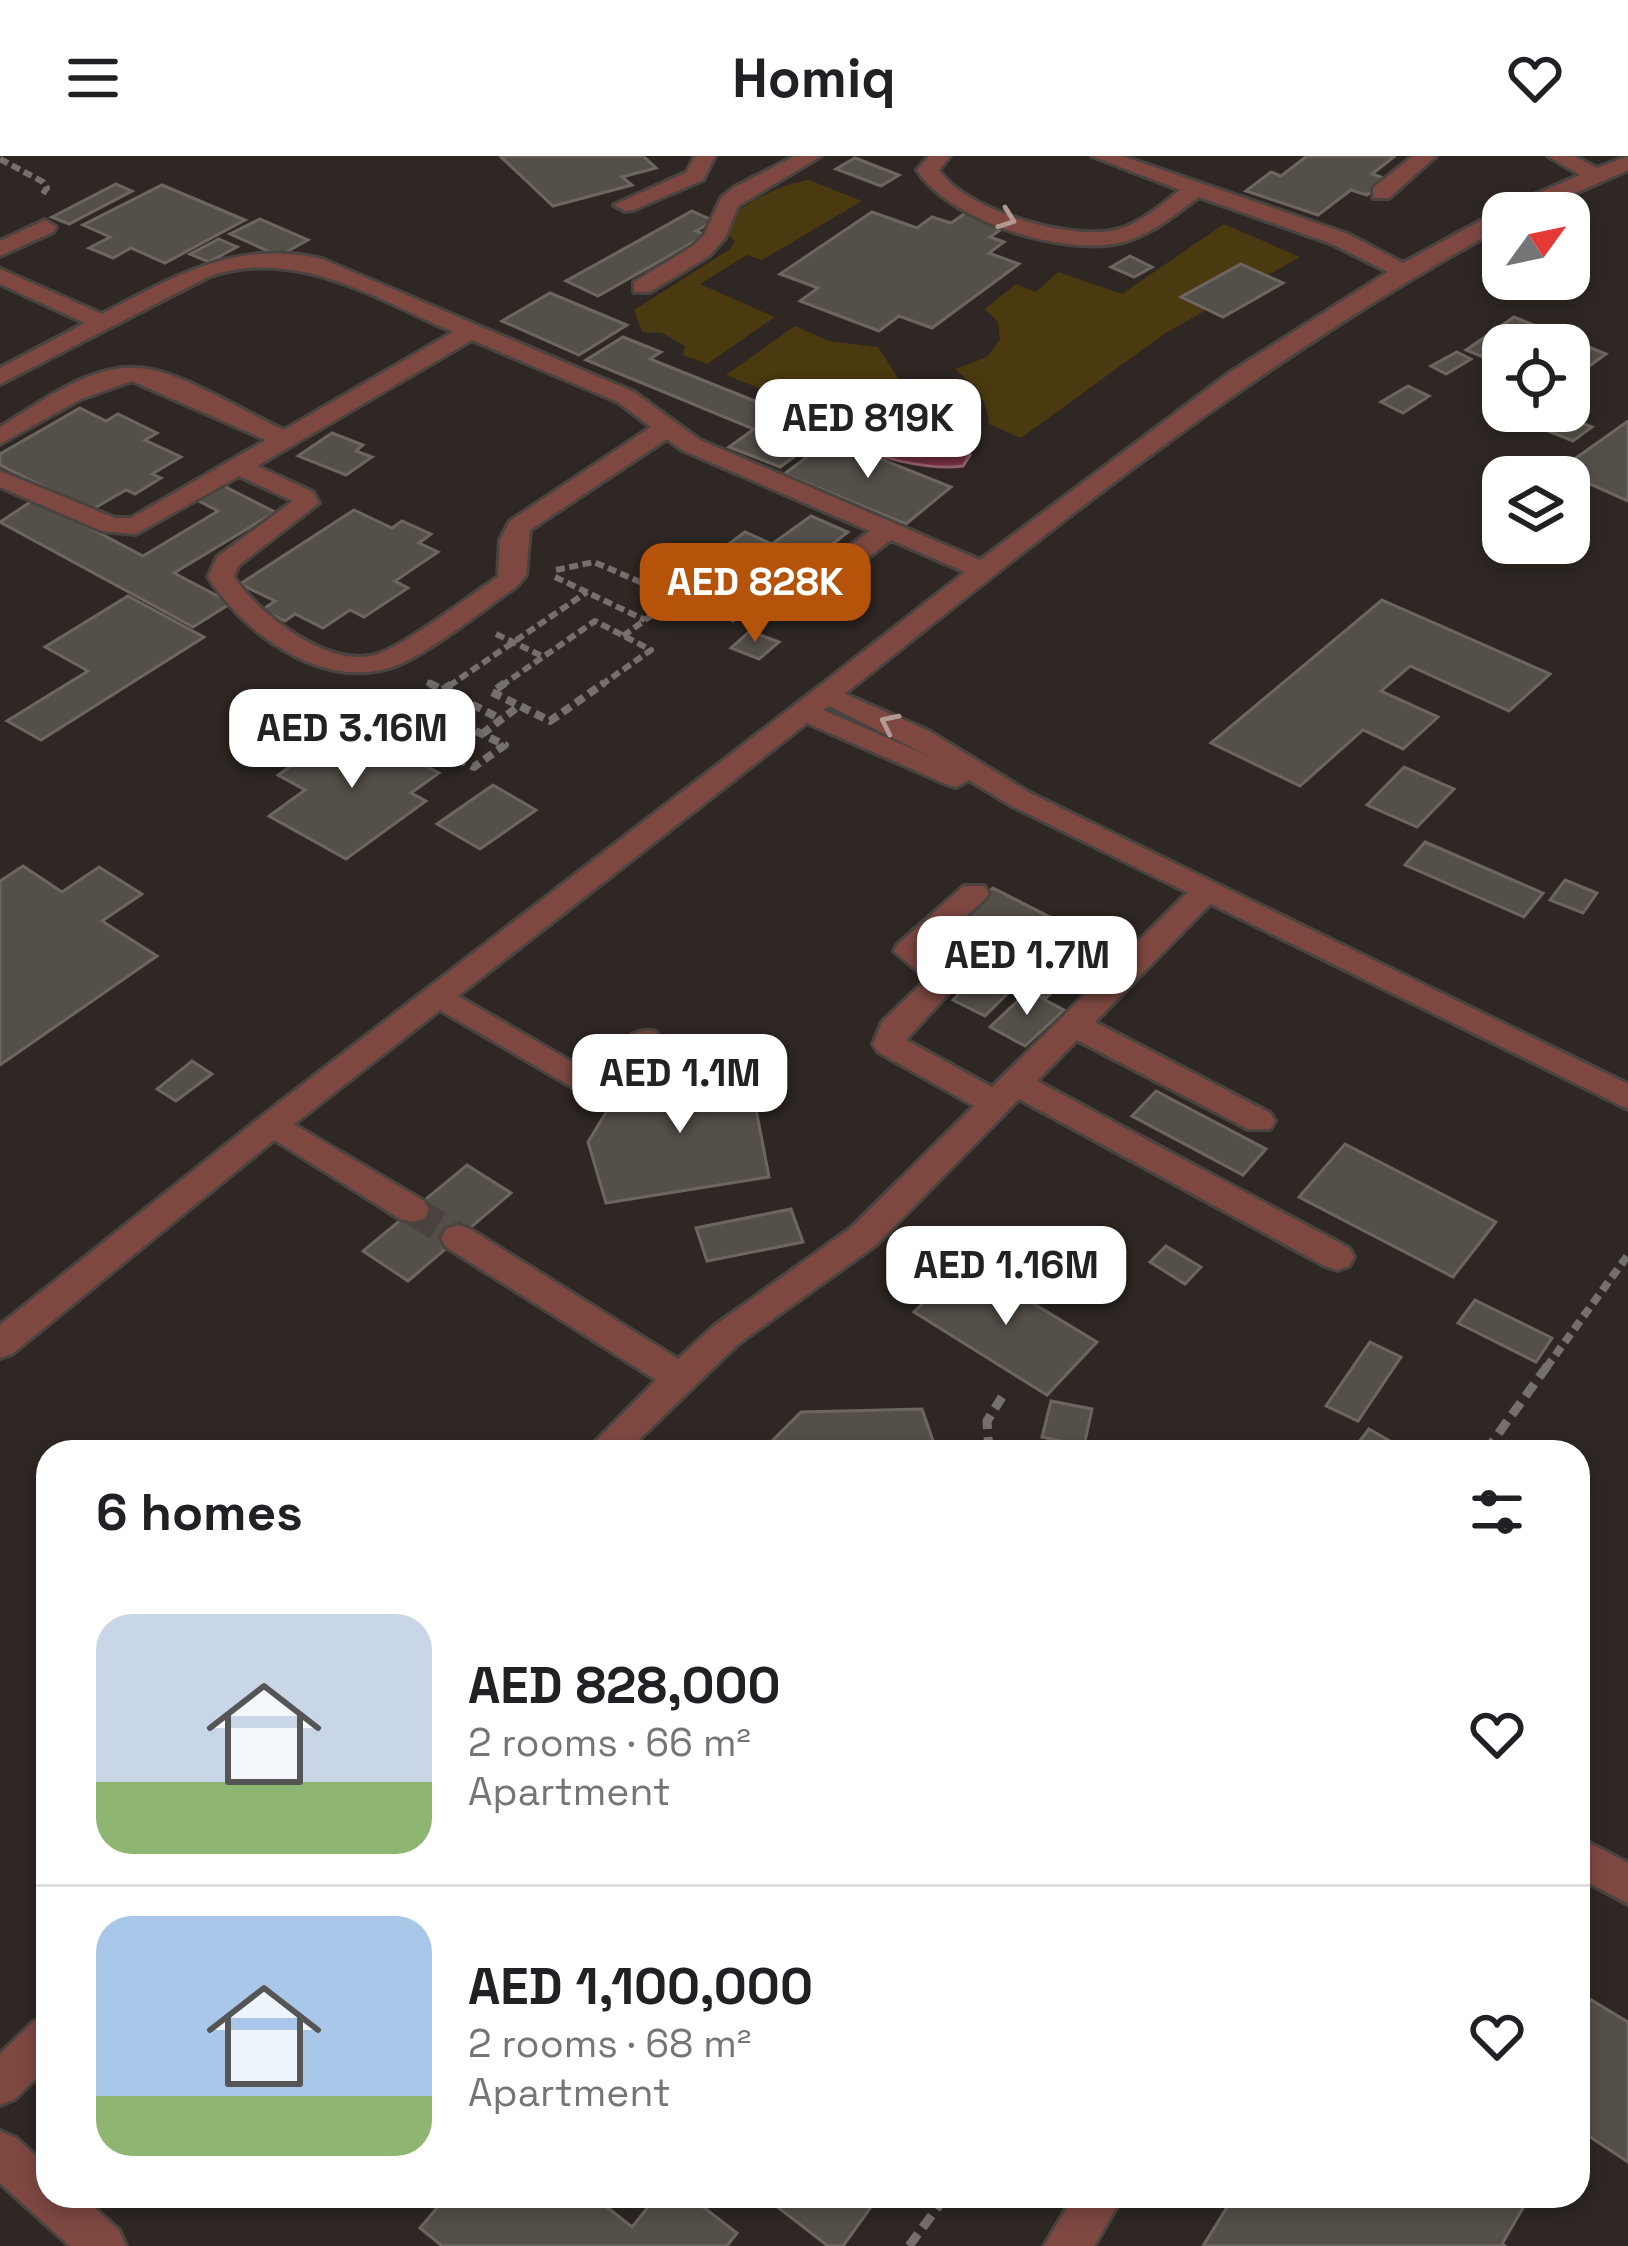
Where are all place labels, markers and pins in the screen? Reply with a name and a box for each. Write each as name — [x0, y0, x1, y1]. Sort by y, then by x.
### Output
pin: AED 819K — [744, 379, 992, 481]
pin: AED 828K — [631, 543, 879, 645]
pin: AED 3.16M — [215, 689, 489, 791]
pin: AED 1.7M — [903, 916, 1151, 1018]
pin: AED 1.1M — [556, 1034, 804, 1136]
pin: AED 1.16M — [869, 1226, 1143, 1328]

